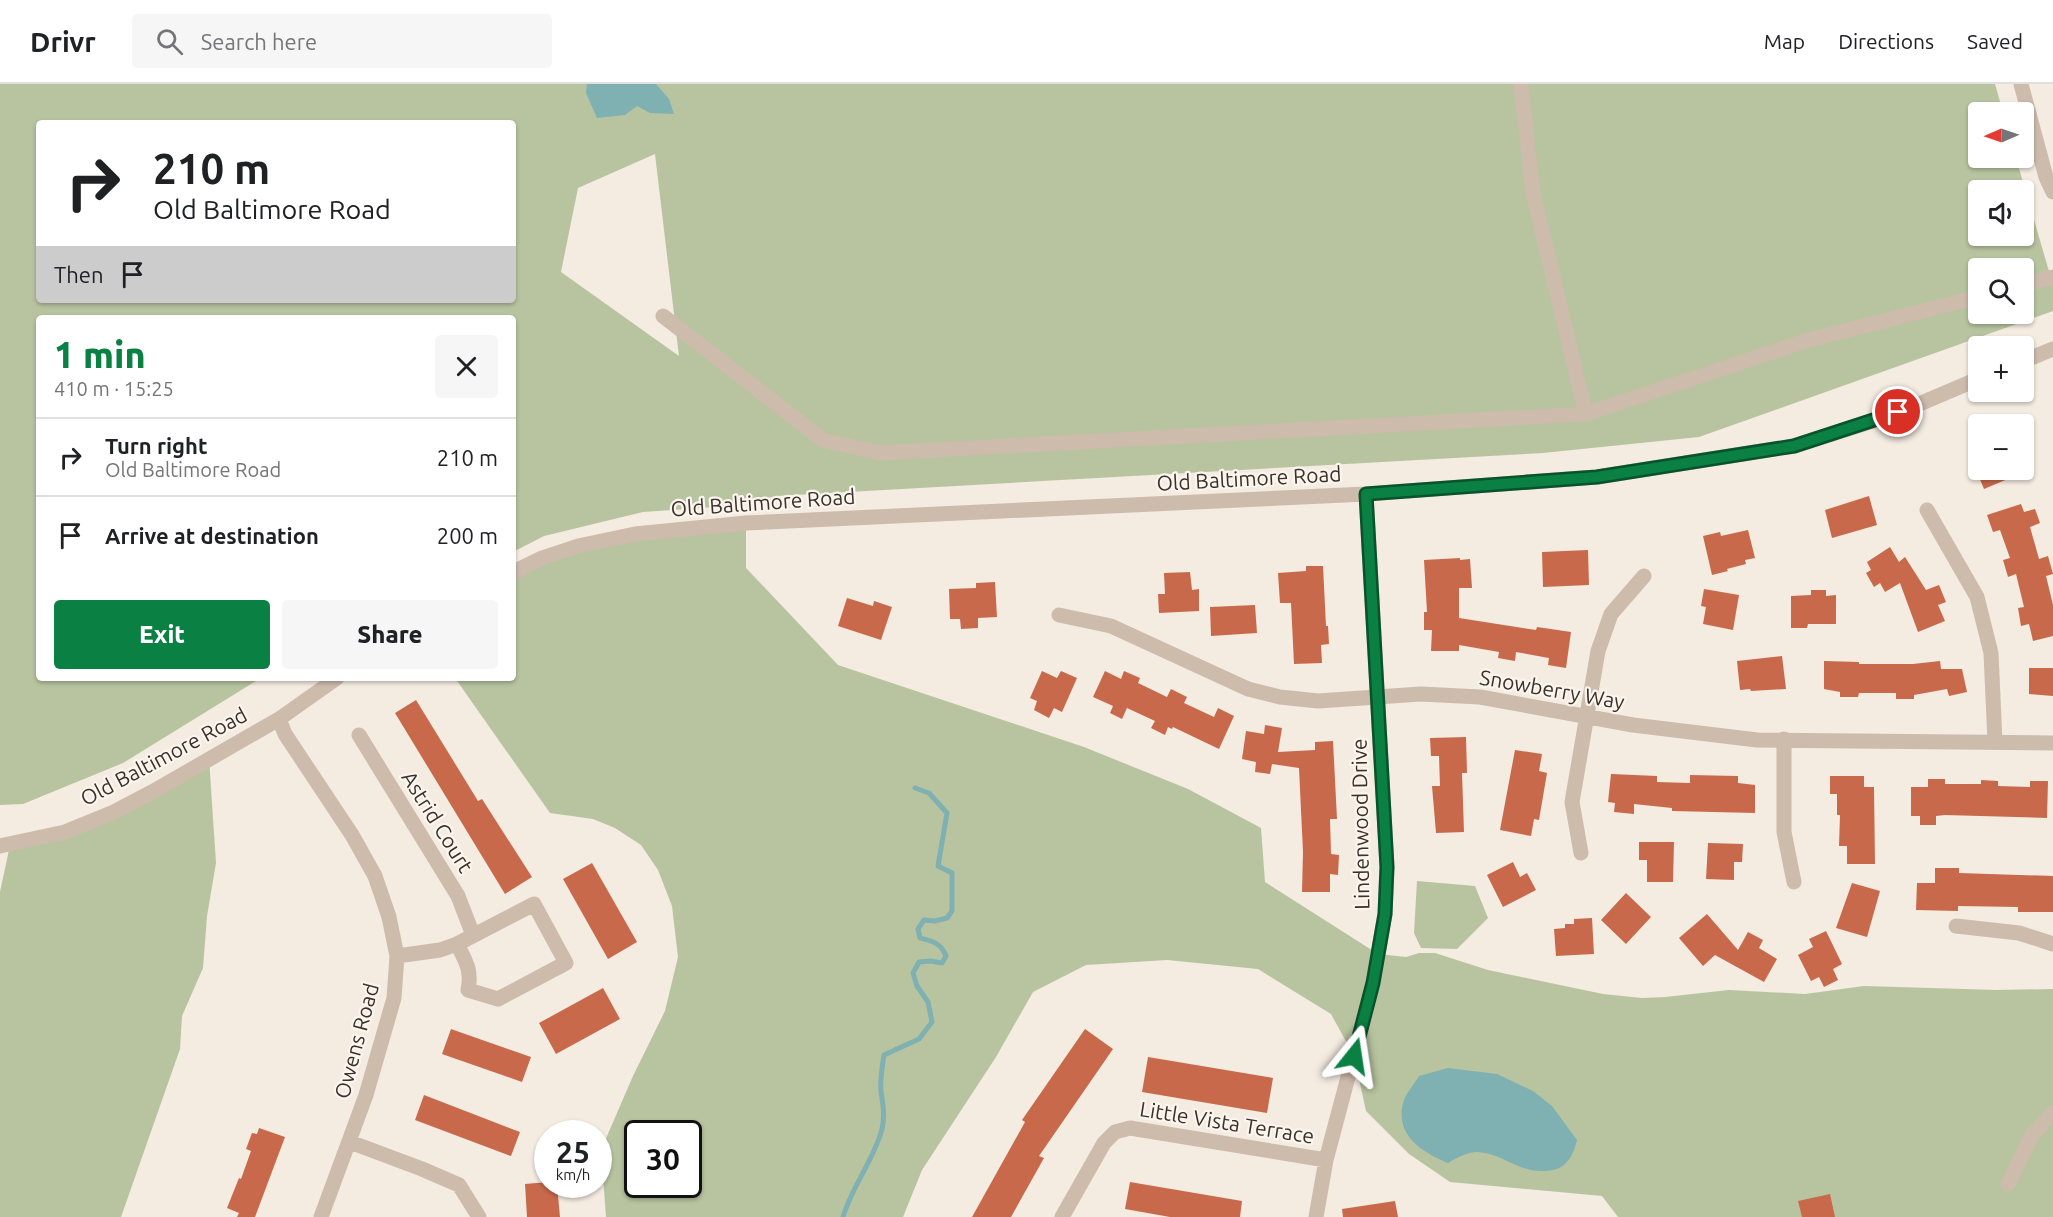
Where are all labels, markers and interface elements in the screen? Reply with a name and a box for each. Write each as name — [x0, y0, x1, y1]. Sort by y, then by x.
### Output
search box — [132, 14, 552, 68]
icon: search — [153, 25, 186, 58]
text: Drivr — [30, 26, 96, 57]
text: Search here — [201, 29, 317, 54]
text: Map — [1764, 29, 1805, 53]
text: Directions — [1838, 29, 1934, 53]
text: Saved — [1967, 29, 2023, 53]
north arrow — [1968, 102, 2034, 168]
map controls — [1968, 102, 2034, 480]
icon: right — [54, 144, 132, 222]
text: 210 m — [153, 145, 270, 192]
button: sound — [1968, 180, 2034, 246]
text: Old Baltimore Road — [153, 194, 391, 224]
icon: arrive — [116, 258, 149, 291]
button: search — [1968, 258, 2034, 324]
text: Then — [54, 262, 104, 287]
text: 1 min — [54, 334, 146, 375]
button: close — [435, 335, 498, 398]
button: + — [1968, 336, 2034, 402]
text: 410 m · 15:25 — [54, 377, 174, 400]
pin — [1872, 386, 1923, 437]
icon: arrive — [1881, 395, 1914, 428]
button: − — [1968, 414, 2034, 480]
text: Turn right — [105, 433, 207, 458]
icon: right — [54, 441, 87, 474]
text: 210 m — [437, 445, 498, 470]
text: Old Baltimore Road — [105, 458, 281, 481]
street label: Old Baltimore Road — [1156, 461, 1342, 495]
street label: Old Baltimore Road — [670, 484, 856, 520]
icon: arrive — [54, 519, 87, 552]
text: Arrive at destination — [105, 523, 319, 548]
text: 200 m — [437, 523, 498, 548]
button: Exit — [54, 600, 270, 669]
button: Share — [282, 600, 498, 669]
street label: Snowberry Way — [1478, 664, 1626, 714]
street label: Old Baltimore Road — [76, 702, 251, 810]
street label: Lindenwood Drive — [1347, 738, 1373, 910]
street label: Astrid Court — [397, 766, 478, 877]
street label: Owens Road — [329, 980, 383, 1101]
position arrow — [1322, 1024, 1386, 1088]
street label: Little Vista Terrace — [1138, 1096, 1316, 1148]
speed limit sign: 30 — [624, 1120, 702, 1198]
text: 25 — [556, 1135, 590, 1169]
text: km/h — [556, 1166, 590, 1183]

